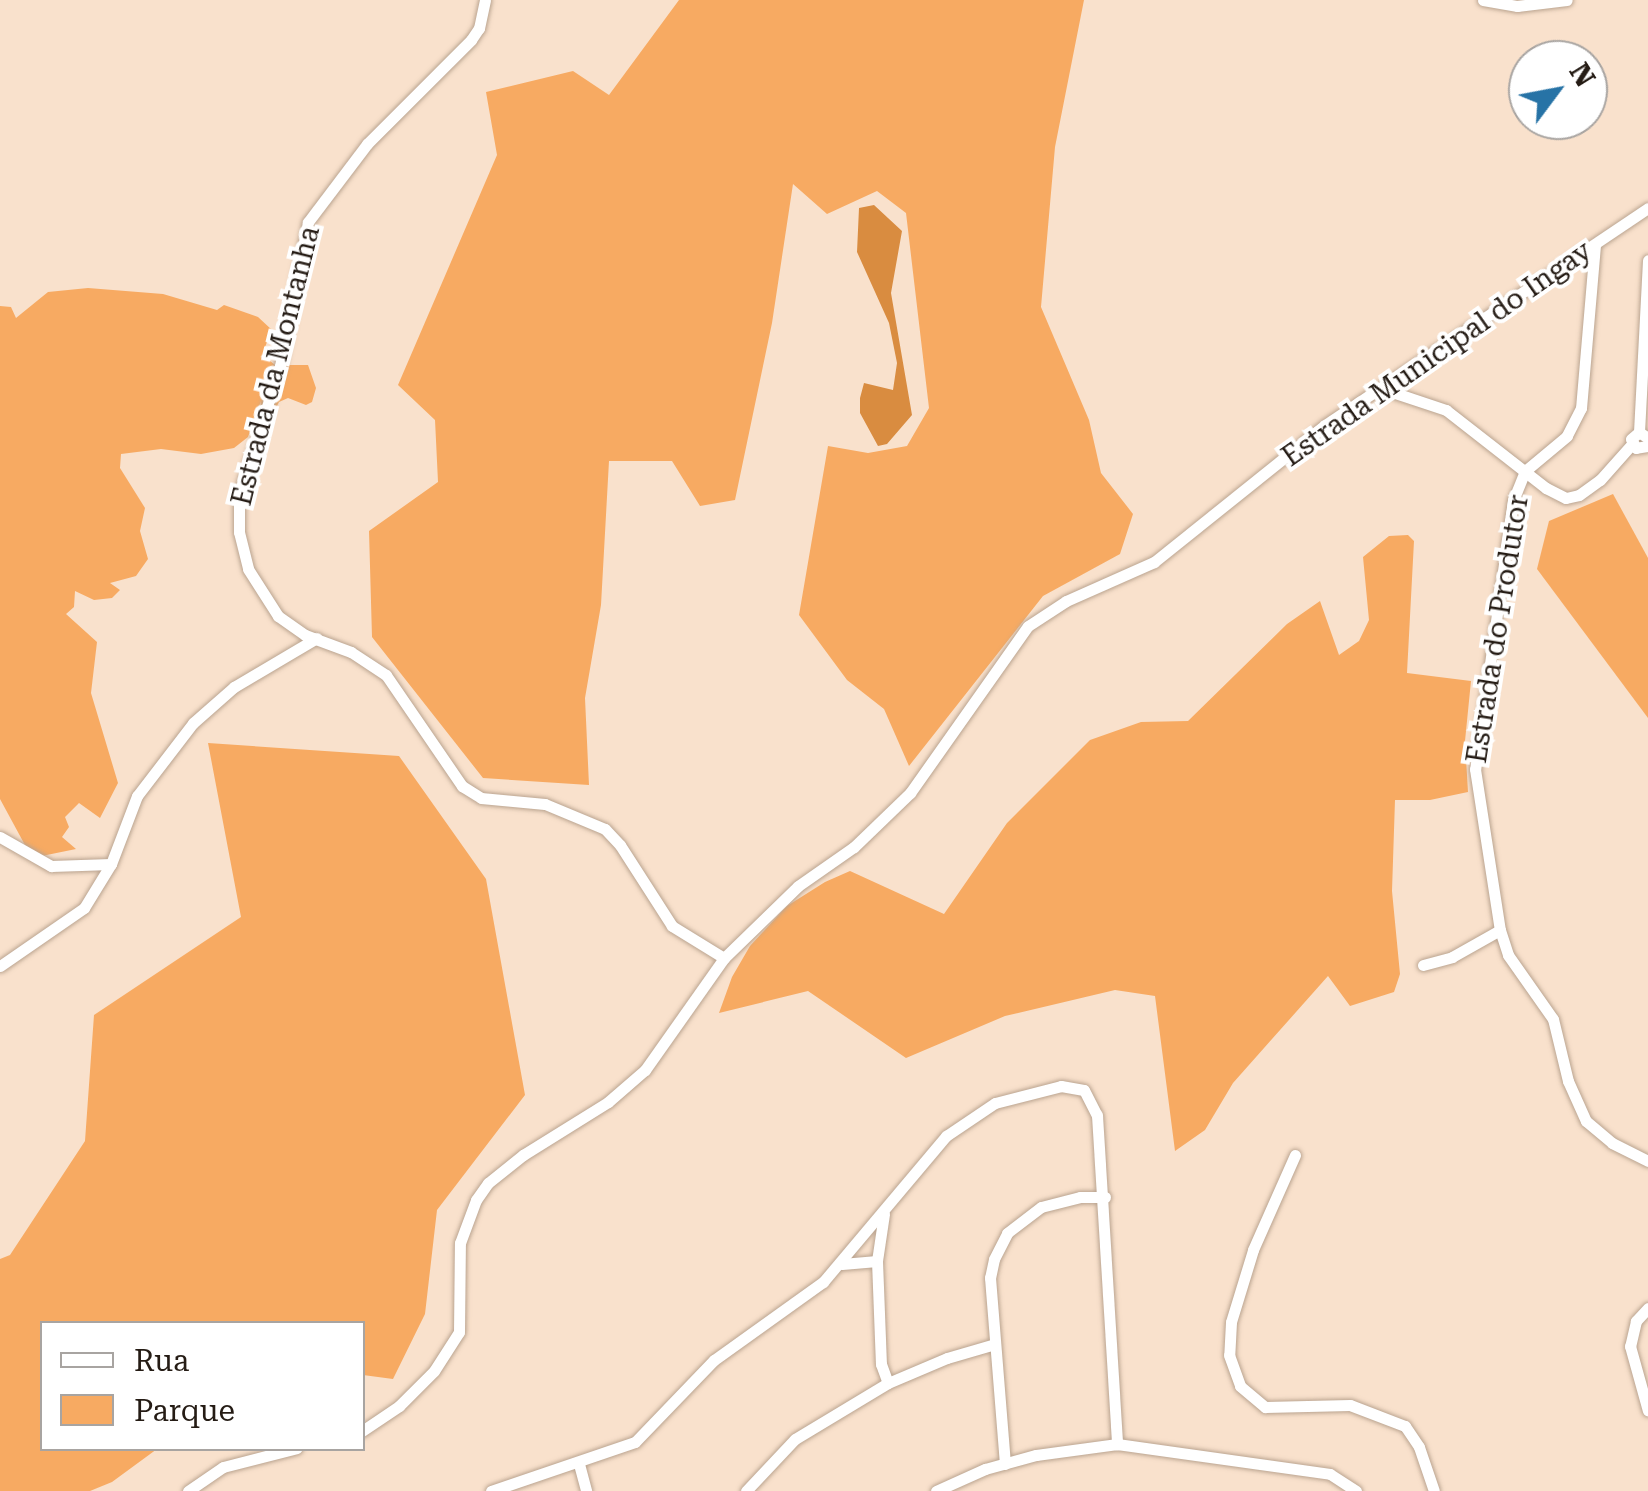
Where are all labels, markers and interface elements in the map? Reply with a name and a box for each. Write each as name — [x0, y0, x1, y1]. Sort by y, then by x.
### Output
north arrow — [1508, 40, 1608, 140]
text: N — [1562, 57, 1602, 93]
street label: Estrada da Montanha — [225, 223, 327, 509]
street label: Estrada Municipal do Ingay — [1276, 234, 1598, 474]
street label: Estrada do Produtor — [1460, 492, 1536, 766]
legend — [40, 1321, 365, 1451]
text: Rua — [134, 1343, 189, 1378]
text: Parque — [134, 1393, 235, 1428]

